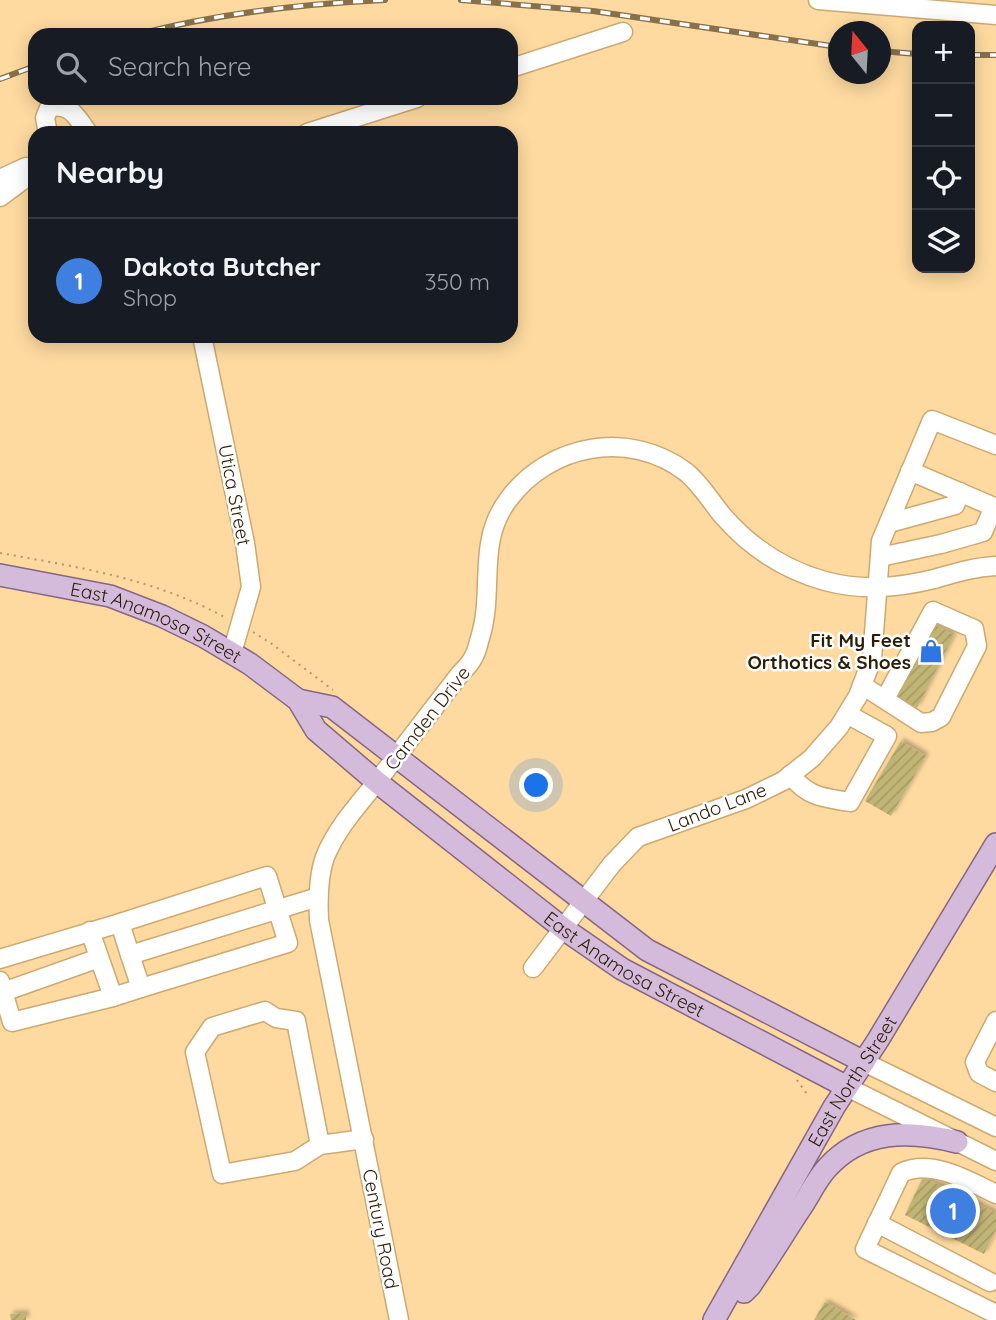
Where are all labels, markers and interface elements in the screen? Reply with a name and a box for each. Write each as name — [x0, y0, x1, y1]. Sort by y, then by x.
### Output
north arrow — [828, 21, 891, 84]
map controls — [912, 21, 975, 273]
button: + — [912, 21, 975, 84]
search box — [28, 28, 518, 105]
icon: search — [52, 48, 90, 86]
text: Search here — [108, 50, 252, 83]
button: − — [912, 84, 975, 147]
button: locate — [912, 147, 975, 210]
text: Nearby — [56, 153, 164, 191]
button: layers — [912, 210, 975, 273]
text: Dakota Butcher — [123, 250, 321, 283]
text: 1 — [75, 267, 83, 296]
text: 350 m — [424, 267, 490, 296]
text: Shop — [123, 283, 177, 312]
street label: Utica Street — [213, 442, 257, 548]
street label: East Anamosa Street — [68, 577, 246, 668]
place label: Fit My Feet Orthotics & Shoes — [747, 628, 911, 674]
shop icon: Fit My Feet Orthotics & Shoes — [917, 637, 945, 665]
street label: Camden Drive — [379, 661, 475, 775]
your location — [519, 768, 553, 802]
street label: Lando Lane — [664, 777, 770, 837]
street label: East Anamosa Street — [539, 906, 709, 1022]
street label: East North Street — [802, 1011, 902, 1151]
street label: Century Road — [358, 1167, 404, 1291]
pin: 1 — [930, 1185, 976, 1237]

